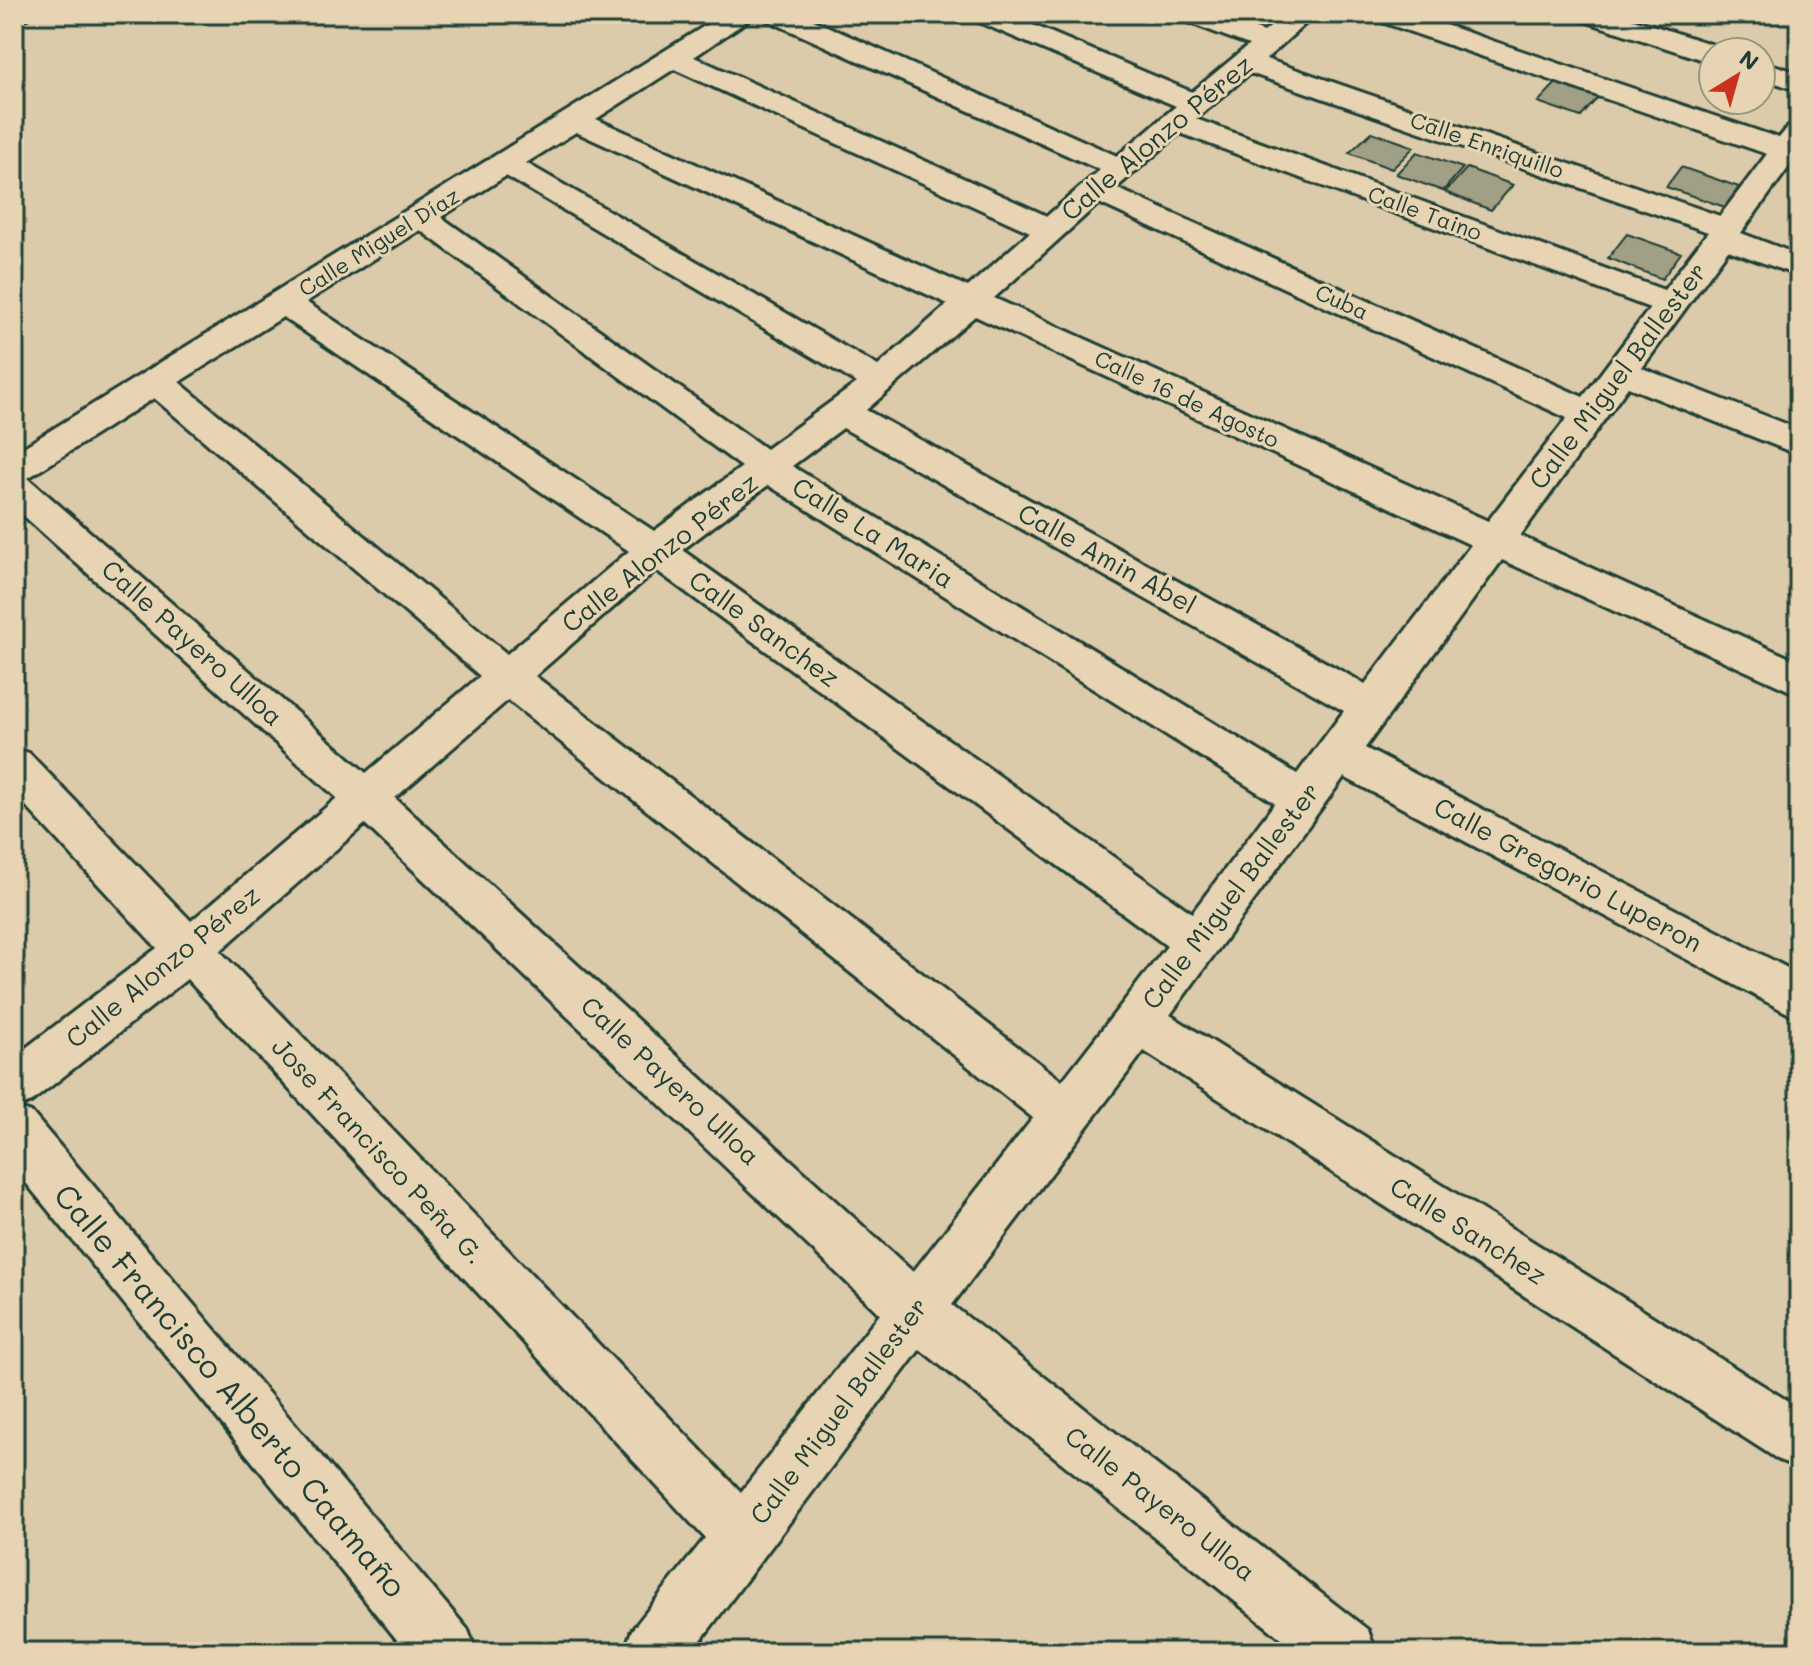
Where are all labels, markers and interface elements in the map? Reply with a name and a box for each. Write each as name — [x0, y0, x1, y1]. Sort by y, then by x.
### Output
north arrow — [1697, 36, 1777, 116]
text: N — [1734, 43, 1765, 76]
street label: Calle Alonzo Pérez — [1053, 47, 1259, 228]
street label: Calle Enriquillo — [1406, 105, 1568, 184]
street label: Calle Taino — [1364, 179, 1486, 247]
street label: Calle Miguel Díaz — [293, 180, 465, 303]
street label: Calle Miguel Ballester — [1521, 255, 1714, 496]
street label: Cuba — [1311, 277, 1373, 326]
street label: Calle 16 de Agosto — [1090, 343, 1284, 454]
street label: Calle Alonzo Pérez — [554, 465, 765, 640]
street label: Calle La Maria — [786, 469, 961, 595]
street label: Calle Amin Abel — [1012, 495, 1203, 621]
street label: Calle Payero Ulloa — [95, 552, 291, 733]
street label: Calle Sanchez — [683, 562, 847, 694]
street label: Calle Miguel Ballester — [1134, 775, 1327, 1016]
street label: Calle Gregorio Luperon — [1429, 789, 1708, 959]
street label: Calle Alonzo Pérez — [58, 877, 266, 1055]
street label: Calle Payero Ulloa — [574, 988, 767, 1172]
street label: Jose Francisco Peña G. — [265, 1030, 493, 1271]
street label: Calle Sanchez — [1384, 1169, 1553, 1292]
street label: Calle Francisco Alberto Caamaño — [46, 1174, 417, 1605]
street label: Calle Miguel Ballester — [742, 1290, 935, 1531]
street label: Calle Payero Ulloa — [1058, 1418, 1263, 1588]

